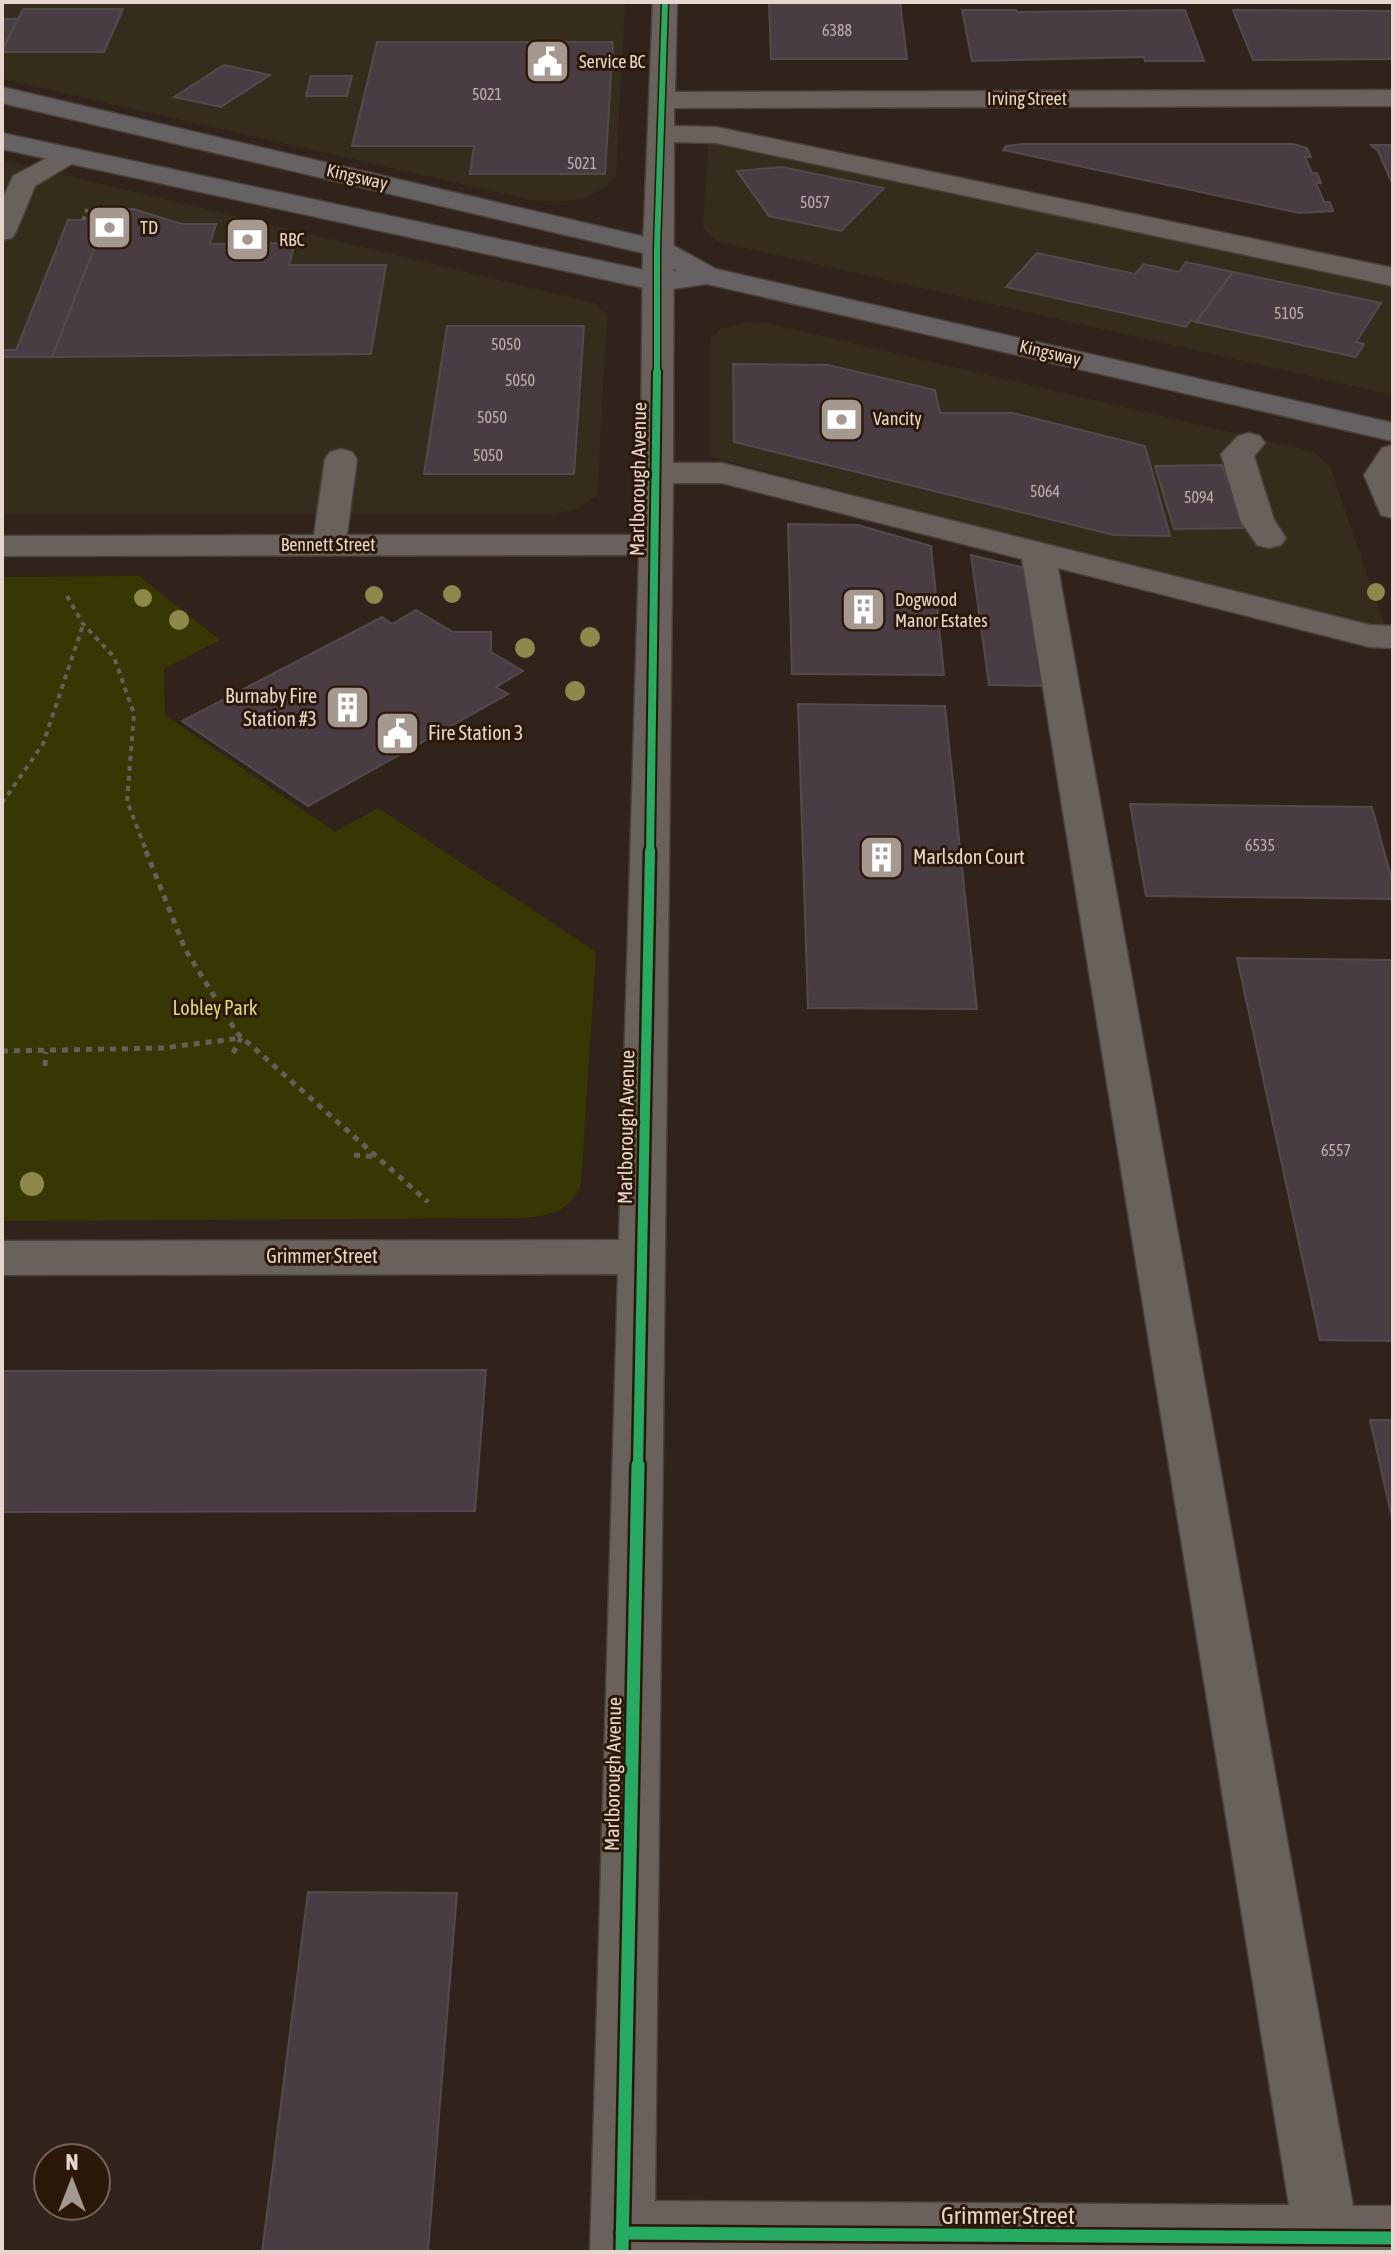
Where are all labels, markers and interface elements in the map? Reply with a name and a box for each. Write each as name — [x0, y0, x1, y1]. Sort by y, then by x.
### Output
house number: 6388 — [822, 21, 852, 39]
public building icon: Service BC — [524, 38, 572, 86]
place label: Service BC — [579, 51, 646, 72]
house number: 5021 — [472, 85, 502, 103]
street label: Irving Street — [987, 88, 1067, 109]
house number: 5021 — [567, 154, 597, 172]
street label: Kingsway — [324, 159, 390, 194]
house number: 5057 — [800, 193, 830, 211]
bank icon: TD — [85, 204, 133, 252]
bank icon: RBC — [224, 216, 272, 264]
place label: TD — [140, 217, 158, 238]
place label: RBC — [279, 229, 305, 250]
house number: 5105 — [1274, 304, 1304, 322]
house number: 5050 — [491, 335, 521, 353]
street label: Kingsway — [1017, 335, 1083, 370]
house number: 5050 — [505, 371, 535, 389]
bank icon: Vancity — [818, 395, 866, 443]
street label: Marlborough Avenue — [625, 402, 650, 556]
house number: 5050 — [477, 408, 507, 426]
place label: Vancity — [873, 408, 922, 429]
house number: 5050 — [473, 446, 503, 464]
house number: 5064 — [1030, 482, 1060, 500]
house number: 5094 — [1184, 488, 1214, 506]
street label: Bennett Street — [281, 534, 375, 555]
building icon: Dogwood Manor Estates — [840, 586, 888, 634]
place label: Dogwood Manor Estates — [895, 589, 988, 631]
building icon: Burnaby Fire Station #3 — [324, 683, 372, 731]
place label: Burnaby Fire Station #3 — [225, 684, 317, 730]
public building icon: Fire Station 3 — [373, 709, 421, 757]
place label: Fire Station 3 — [428, 721, 523, 744]
building icon: Marlsdon Court — [858, 833, 906, 881]
house number: 6535 — [1245, 836, 1275, 854]
place label: Marlsdon Court — [913, 845, 1025, 868]
park label: Lobley Park — [173, 996, 258, 1019]
street label: Marlborough Avenue — [613, 1050, 638, 1204]
house number: 6557 — [1321, 1141, 1351, 1159]
street label: Grimmer Street — [266, 1244, 378, 1267]
street label: Marlborough Avenue — [600, 1697, 625, 1851]
north arrow — [32, 2142, 112, 2222]
text: N — [66, 2149, 78, 2175]
street label: Grimmer Street — [941, 2202, 1075, 2229]

